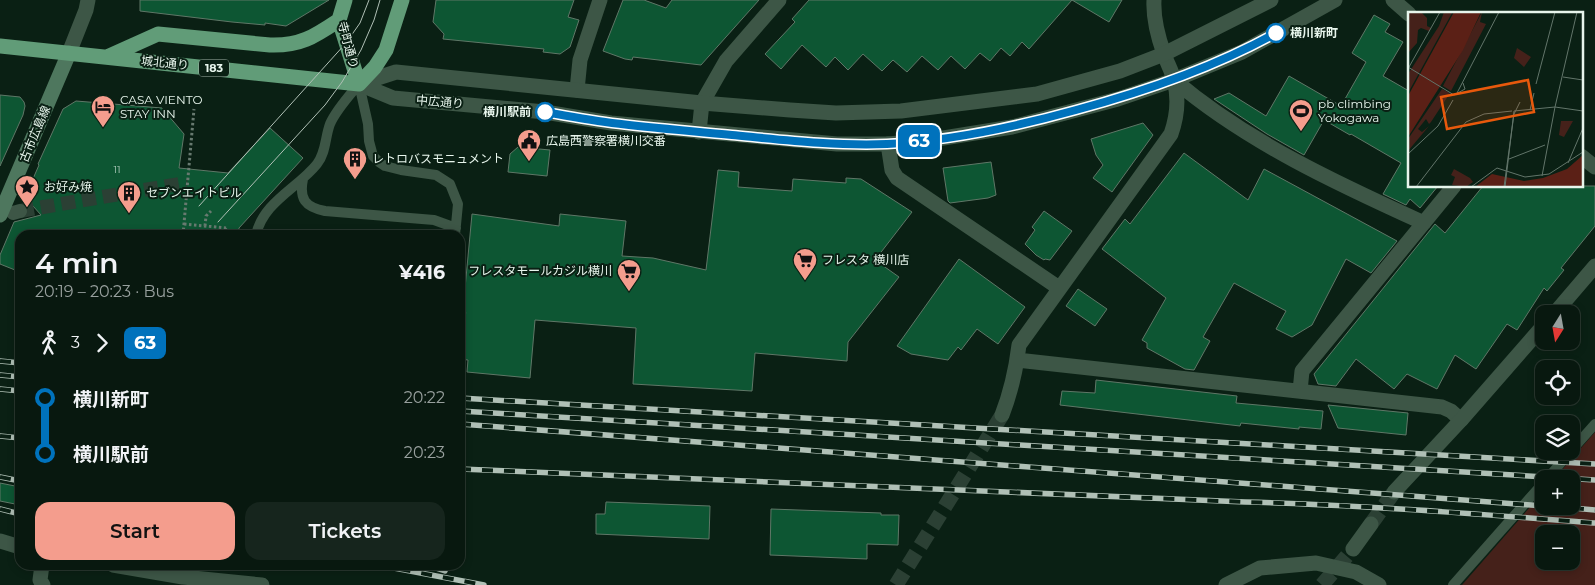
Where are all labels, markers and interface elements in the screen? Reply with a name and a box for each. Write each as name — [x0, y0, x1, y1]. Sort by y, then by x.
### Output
inset map — [1408, 12, 1582, 188]
street label: 寺町通り — [335, 20, 362, 70]
marker: 横川新町 — [1266, 23, 1286, 43]
place label: 横川新町 — [1290, 25, 1338, 40]
street label: 城北通り — [140, 53, 190, 72]
road number: 183 — [199, 59, 229, 76]
place label: CASA VIENTO STAY INN — [120, 92, 202, 121]
street label: 中広通り — [415, 92, 465, 111]
hotel icon: CASA VIENTO STAY INN — [90, 94, 116, 128]
place label: pb climbing Yokogawa — [1318, 96, 1391, 125]
sports icon: pb climbing Yokogawa — [1288, 98, 1314, 132]
marker: 横川駅前 — [535, 102, 555, 122]
street label: 古市広島線 — [16, 103, 53, 164]
place label: 横川駅前 — [483, 104, 531, 119]
line badge: 63 — [896, 125, 942, 157]
public building icon: 広島西警察署横川交番 — [516, 128, 542, 162]
text: 63 — [908, 130, 930, 152]
place label: 広島西警察署横川交番 — [546, 133, 666, 148]
building icon: レトロバスモニュメント — [342, 146, 368, 180]
place label: レトロバスモニュメント — [372, 151, 504, 166]
house number: 11 — [113, 163, 121, 176]
place icon: お好み焼 — [14, 174, 40, 208]
place label: お好み焼 — [44, 179, 92, 194]
building icon: セブンエイトビル — [116, 180, 142, 214]
place label: セブンエイトビル — [146, 185, 242, 200]
text: 4 min — [35, 246, 119, 280]
supermarket icon: フレスタ 横川店 — [792, 247, 818, 281]
place label: フレスタ 横川店 — [822, 252, 909, 267]
supermarket icon: フレスタモールカジル横川 — [616, 258, 642, 292]
text: ¥416 — [399, 261, 445, 284]
place label: フレスタモールカジル横川 — [468, 263, 612, 278]
text: 20:19 – 20:23 · Bus — [35, 282, 174, 301]
north arrow — [1535, 305, 1580, 350]
map controls — [1535, 305, 1580, 570]
icon: walk — [35, 329, 63, 357]
icon: forward — [88, 329, 116, 357]
text: 63 — [134, 332, 156, 354]
text: 3 — [71, 333, 80, 352]
button: locate — [1535, 360, 1580, 405]
text: 横川新町 — [73, 388, 149, 411]
text: 20:22 — [404, 388, 445, 407]
button: layers — [1535, 415, 1580, 460]
text: 横川駅前 — [73, 443, 149, 466]
text: 20:23 — [404, 443, 445, 462]
button: + — [1535, 470, 1580, 515]
button: Start — [35, 502, 235, 560]
button: Tickets — [245, 502, 445, 560]
button: − — [1535, 525, 1580, 570]

